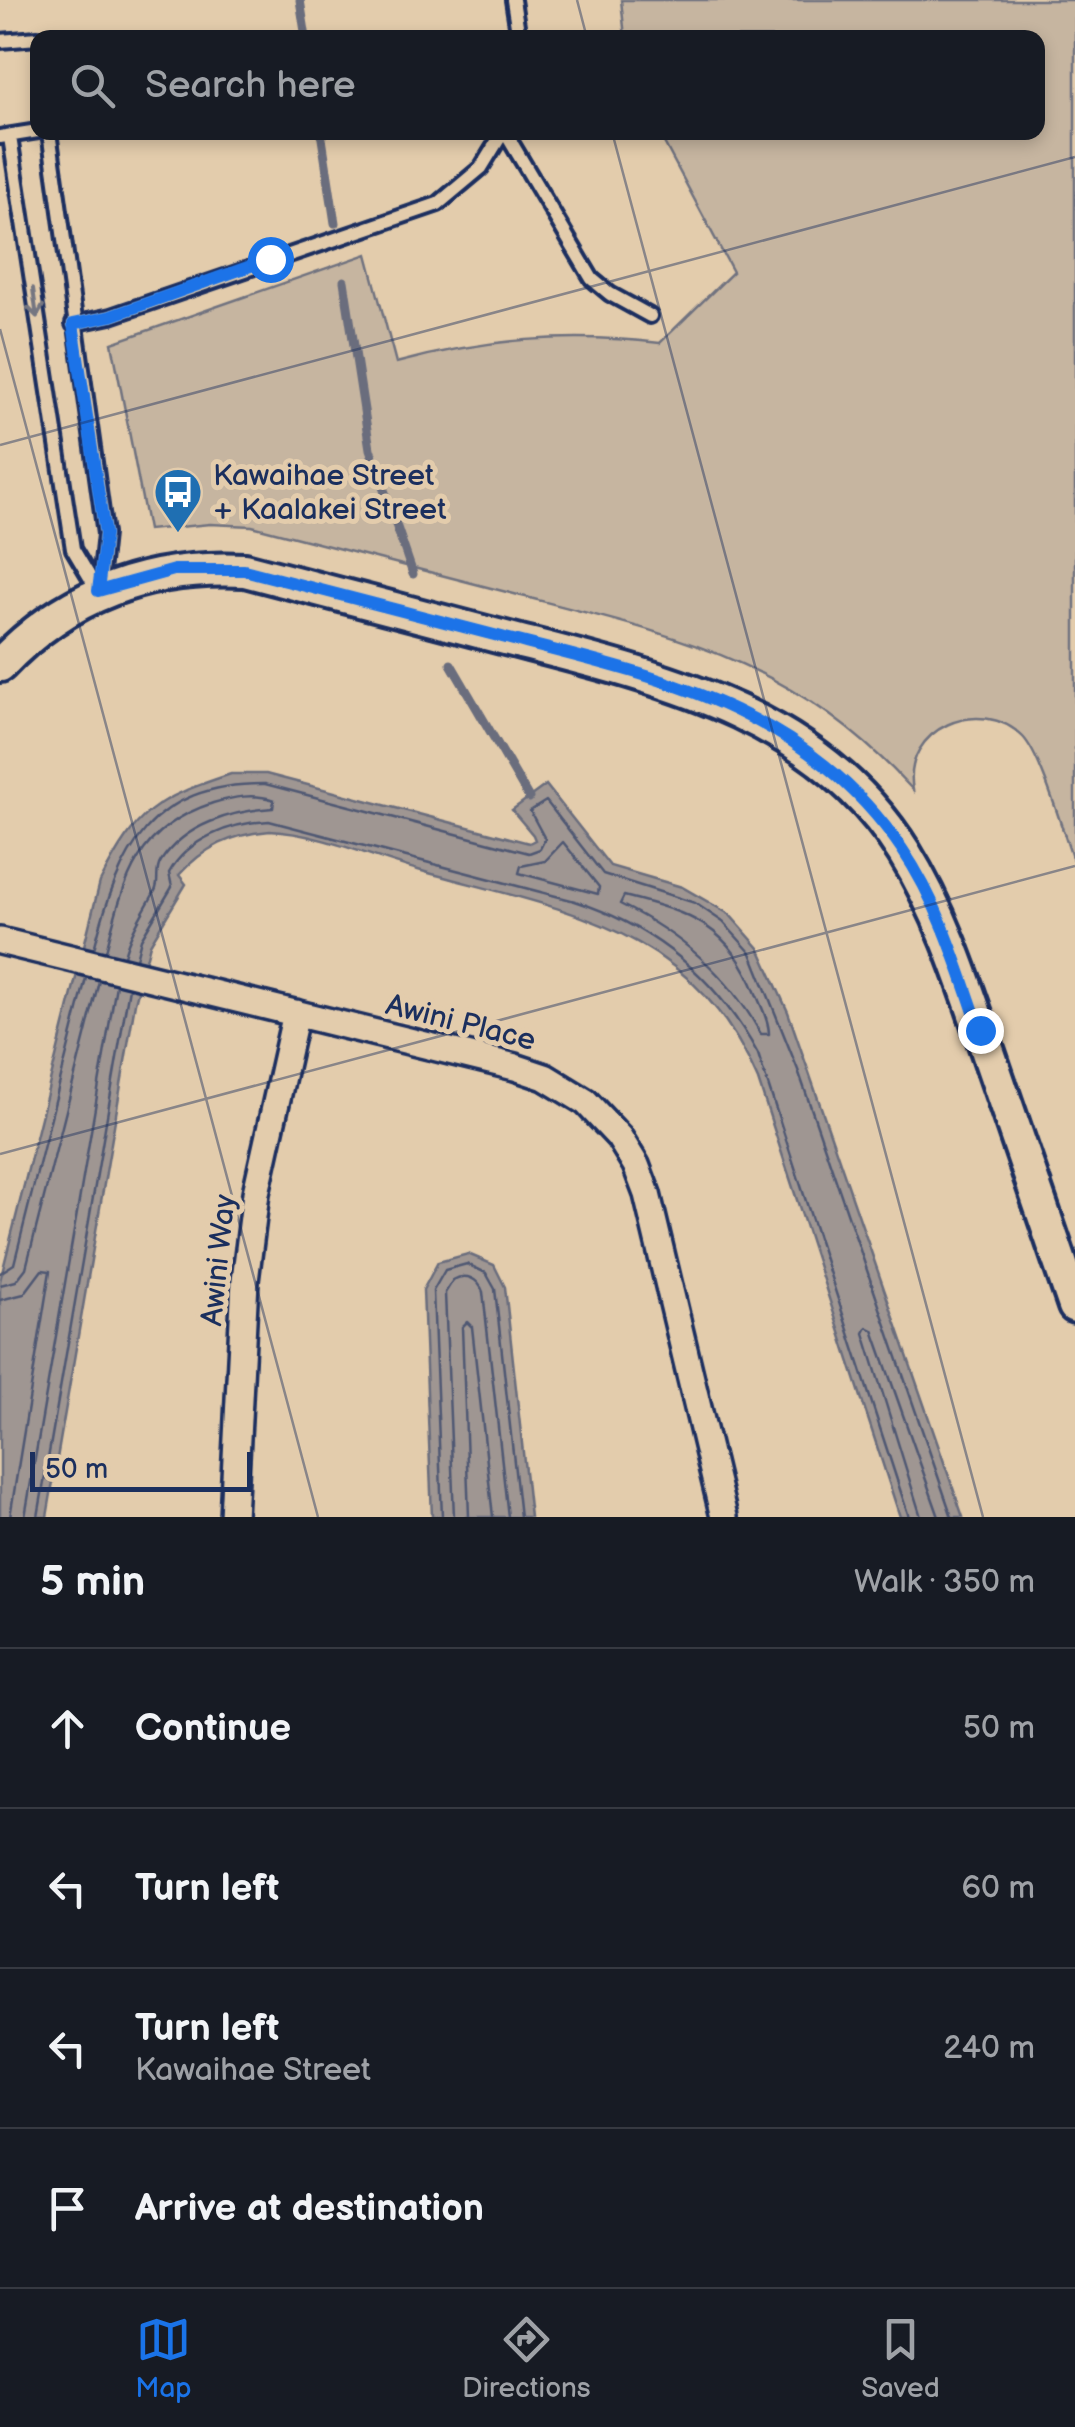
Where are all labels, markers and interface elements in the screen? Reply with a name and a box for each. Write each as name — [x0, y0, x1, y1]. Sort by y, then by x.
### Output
search box — [30, 30, 1045, 140]
icon: search — [65, 58, 120, 113]
text: Search here — [145, 63, 356, 108]
route start — [248, 237, 294, 283]
one-way arrow — [26, 286, 44, 318]
place label: Kawaihae Street + Kaalakei Street — [213, 458, 446, 528]
bus stop icon: Kawaihae Street + Kaalakei Street — [152, 466, 204, 534]
street label: Awini Place — [382, 987, 539, 1059]
route end — [958, 1008, 1004, 1054]
street label: Awini Way — [194, 1192, 244, 1328]
scale bar — [30, 1447, 252, 1492]
text: 50 m — [45, 1453, 108, 1486]
text: 5 min — [40, 1557, 145, 1608]
text: Walk · 350 m — [854, 1563, 1035, 1602]
icon: ahead — [40, 1701, 95, 1756]
text: Continue — [135, 1706, 291, 1751]
text: 50 m — [963, 1709, 1035, 1748]
icon: left — [40, 1861, 95, 1916]
text: Turn left — [135, 1866, 279, 1911]
text: 60 m — [962, 1869, 1035, 1908]
text: Turn left — [135, 2006, 279, 2051]
icon: left — [40, 2021, 95, 2076]
text: 240 m — [943, 2029, 1035, 2068]
text: Kawaihae Street — [135, 2051, 371, 2090]
icon: arrive — [40, 2181, 95, 2236]
text: Arrive at destination — [135, 2186, 484, 2231]
tab: Map — [135, 2312, 192, 2405]
tab: Directions — [462, 2312, 591, 2405]
tab: Saved — [861, 2312, 940, 2405]

